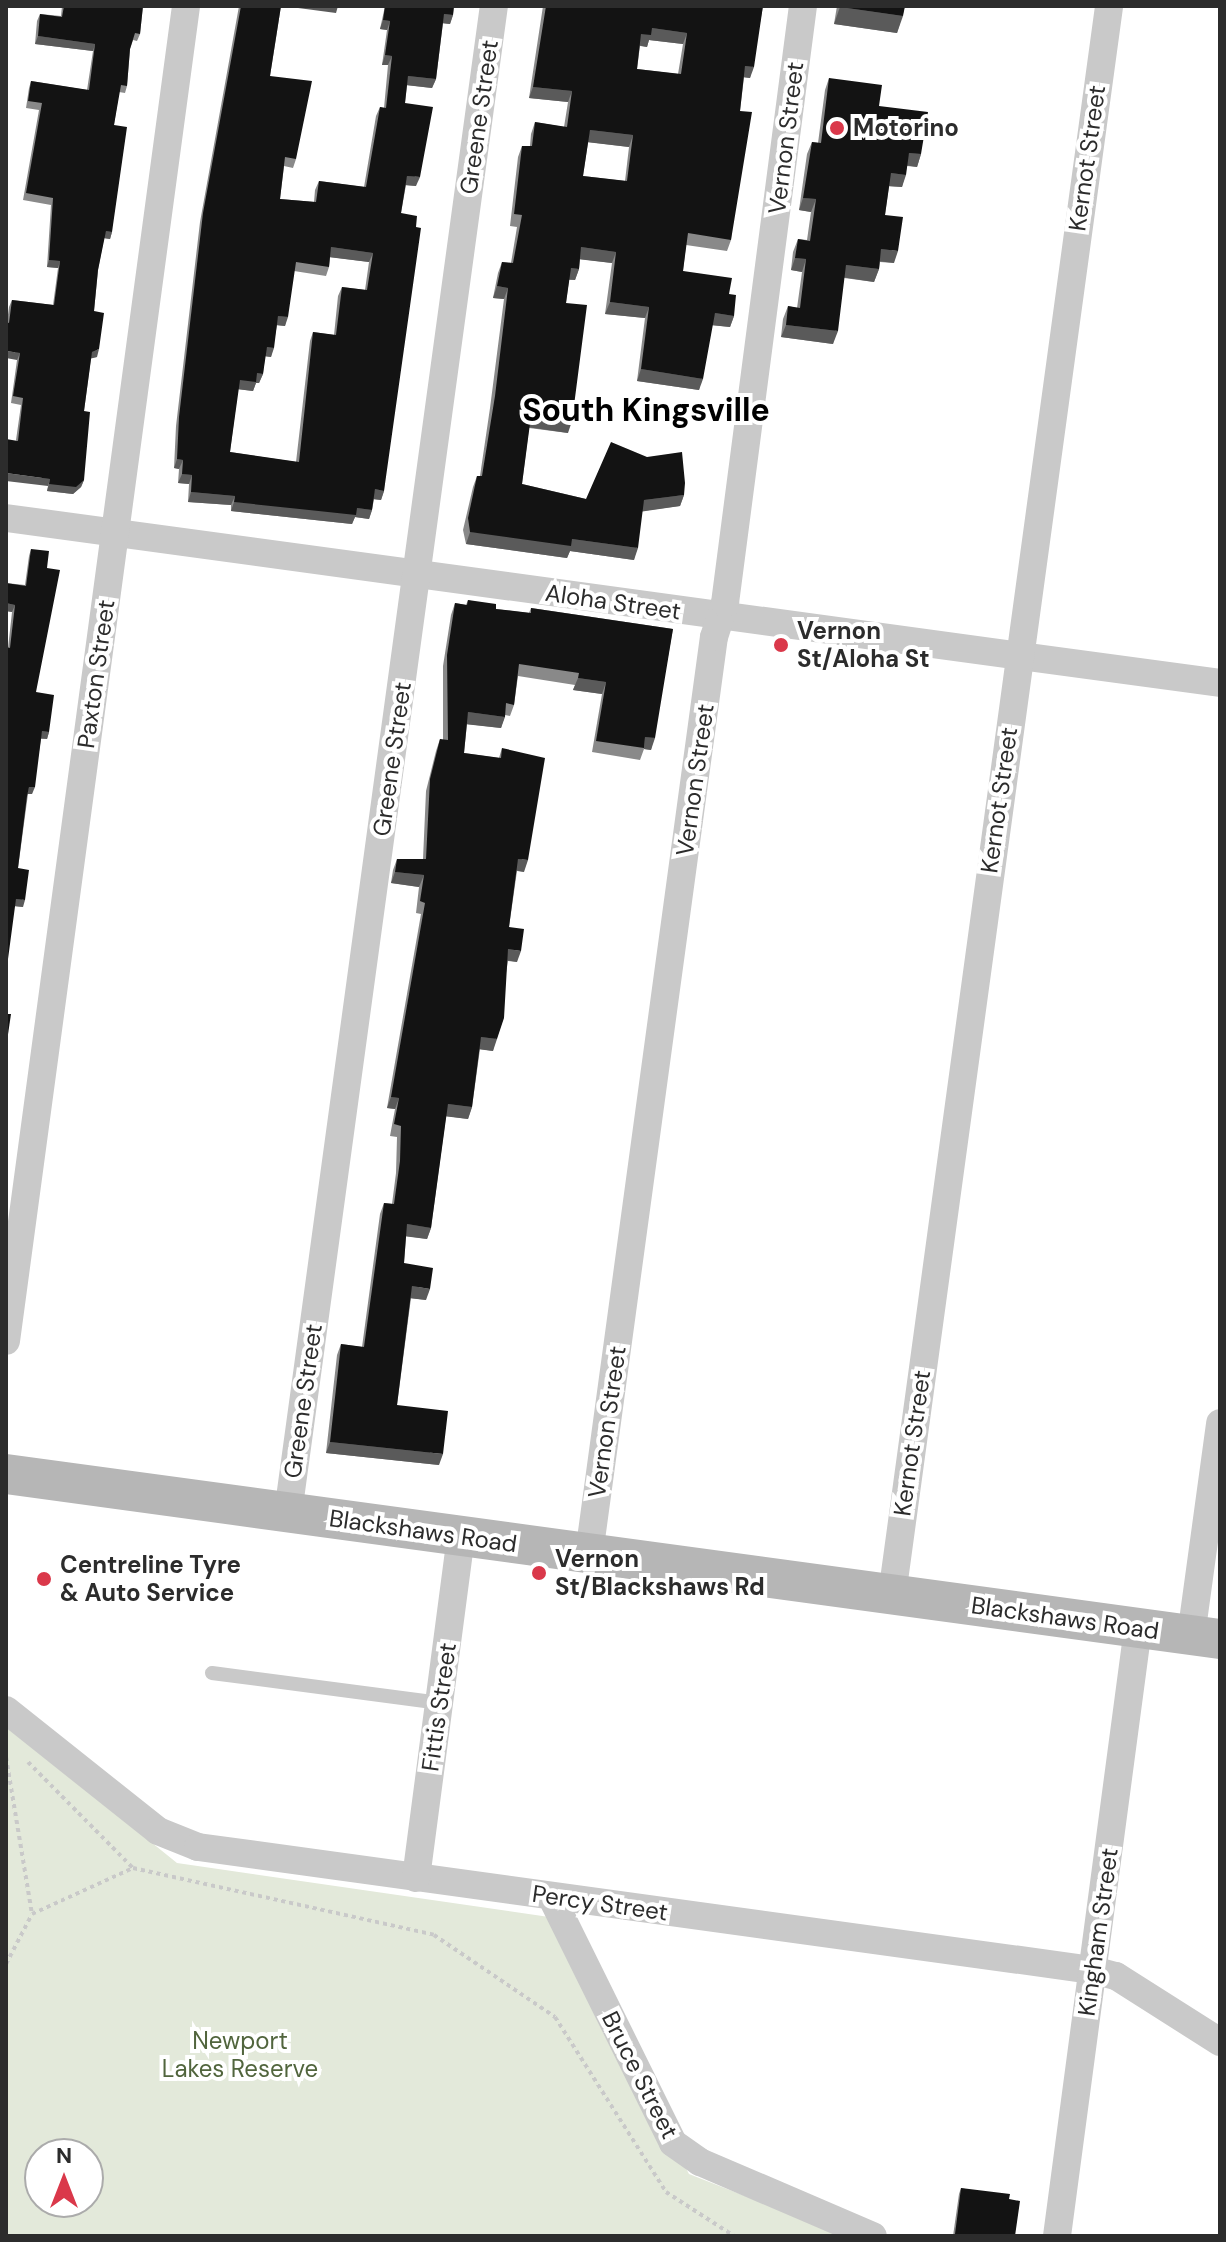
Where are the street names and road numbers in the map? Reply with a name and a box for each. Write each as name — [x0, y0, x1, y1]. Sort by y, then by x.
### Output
street label: Greene Street — [454, 38, 504, 196]
street label: Vernon Street — [762, 60, 810, 216]
street label: Kernot Street — [1063, 83, 1111, 233]
street label: Aloha Street — [543, 578, 683, 626]
street label: Paxton Street — [71, 598, 121, 750]
street label: Greene Street — [367, 680, 417, 838]
street label: Vernon Street — [670, 702, 720, 858]
street label: Kernot Street — [975, 725, 1023, 875]
street label: Greene Street — [278, 1322, 328, 1480]
street label: Vernon Street — [582, 1344, 632, 1500]
street label: Kernot Street — [888, 1368, 936, 1518]
street label: Blackshaws Road — [327, 1504, 519, 1558]
street label: Blackshaws Road — [969, 1591, 1161, 1645]
street label: Fittis Street — [416, 1641, 462, 1773]
street label: Kingham Street — [1072, 1846, 1124, 2018]
street label: Percy Street — [530, 1879, 670, 1927]
street label: Bruce Street — [596, 2007, 684, 2143]

